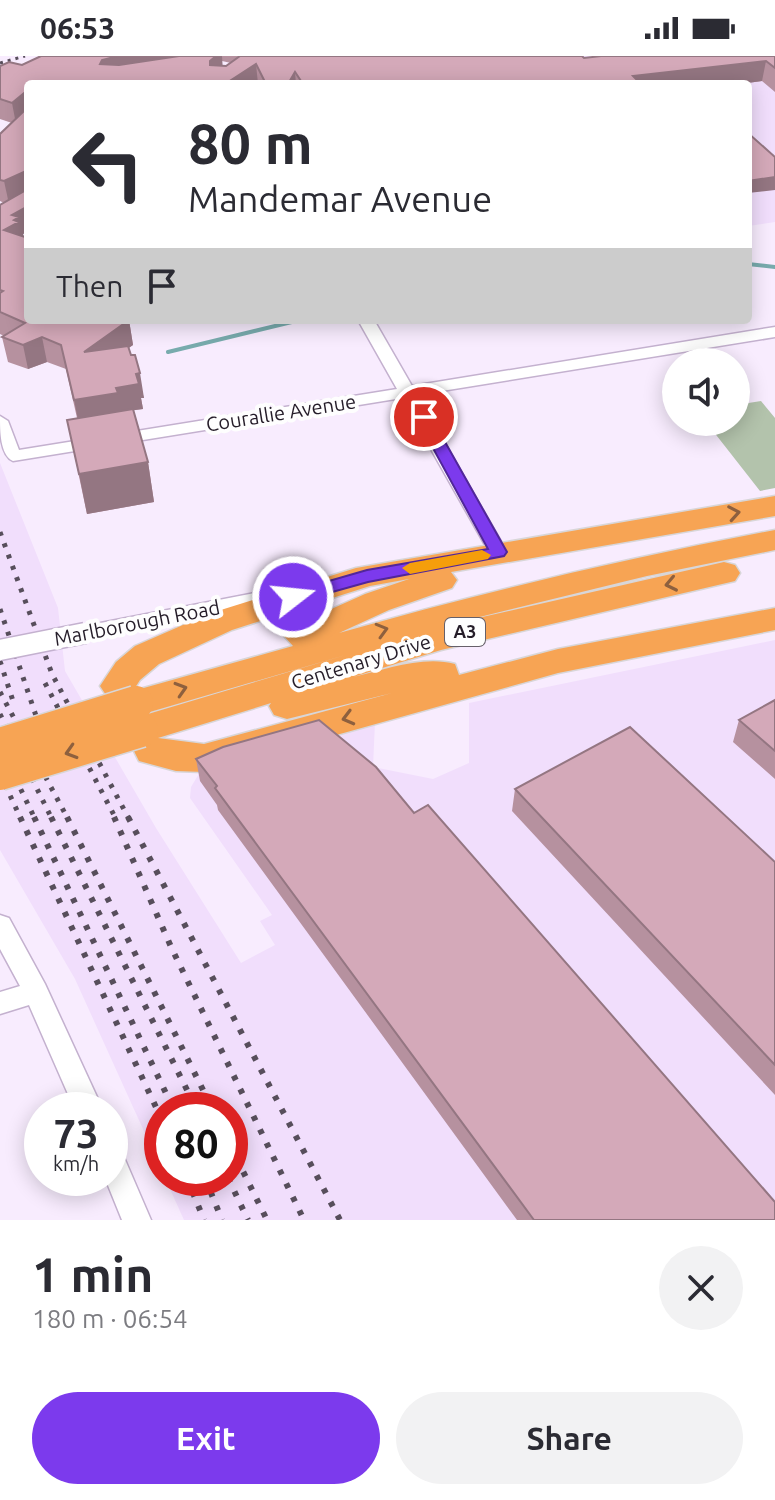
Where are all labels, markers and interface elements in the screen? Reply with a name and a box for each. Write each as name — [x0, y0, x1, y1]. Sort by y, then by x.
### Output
text: 06:53 — [40, 11, 115, 45]
icon: left — [56, 112, 160, 216]
text: 80 m — [188, 112, 313, 175]
text: Mandemar Avenue — [188, 178, 492, 219]
icon: arrive — [140, 264, 184, 308]
text: Then — [56, 269, 124, 303]
map controls — [662, 348, 750, 436]
button: sound — [662, 348, 750, 436]
pin — [390, 383, 458, 451]
street label: Courallie Avenue — [204, 389, 358, 436]
icon: arrive — [402, 395, 446, 439]
one-way arrow — [727, 506, 740, 523]
position arrow — [251, 555, 335, 639]
one-way arrow — [665, 575, 679, 592]
street label: Marlborough Road — [52, 595, 222, 650]
road number: A3 — [445, 618, 485, 646]
one-way arrow — [374, 623, 388, 639]
street label: Centenary Drive — [288, 629, 433, 694]
one-way arrow — [174, 682, 188, 698]
one-way arrow — [341, 708, 355, 725]
one-way arrow — [64, 743, 78, 759]
speed limit sign: 80 — [144, 1092, 248, 1196]
text: 73 — [53, 1111, 99, 1156]
text: km/h — [53, 1152, 99, 1175]
button: close — [659, 1246, 743, 1330]
text: 1 min — [32, 1247, 153, 1301]
text: 180 m · 06:54 — [32, 1304, 188, 1333]
button: Exit — [32, 1392, 380, 1484]
button: Share — [396, 1392, 743, 1484]

